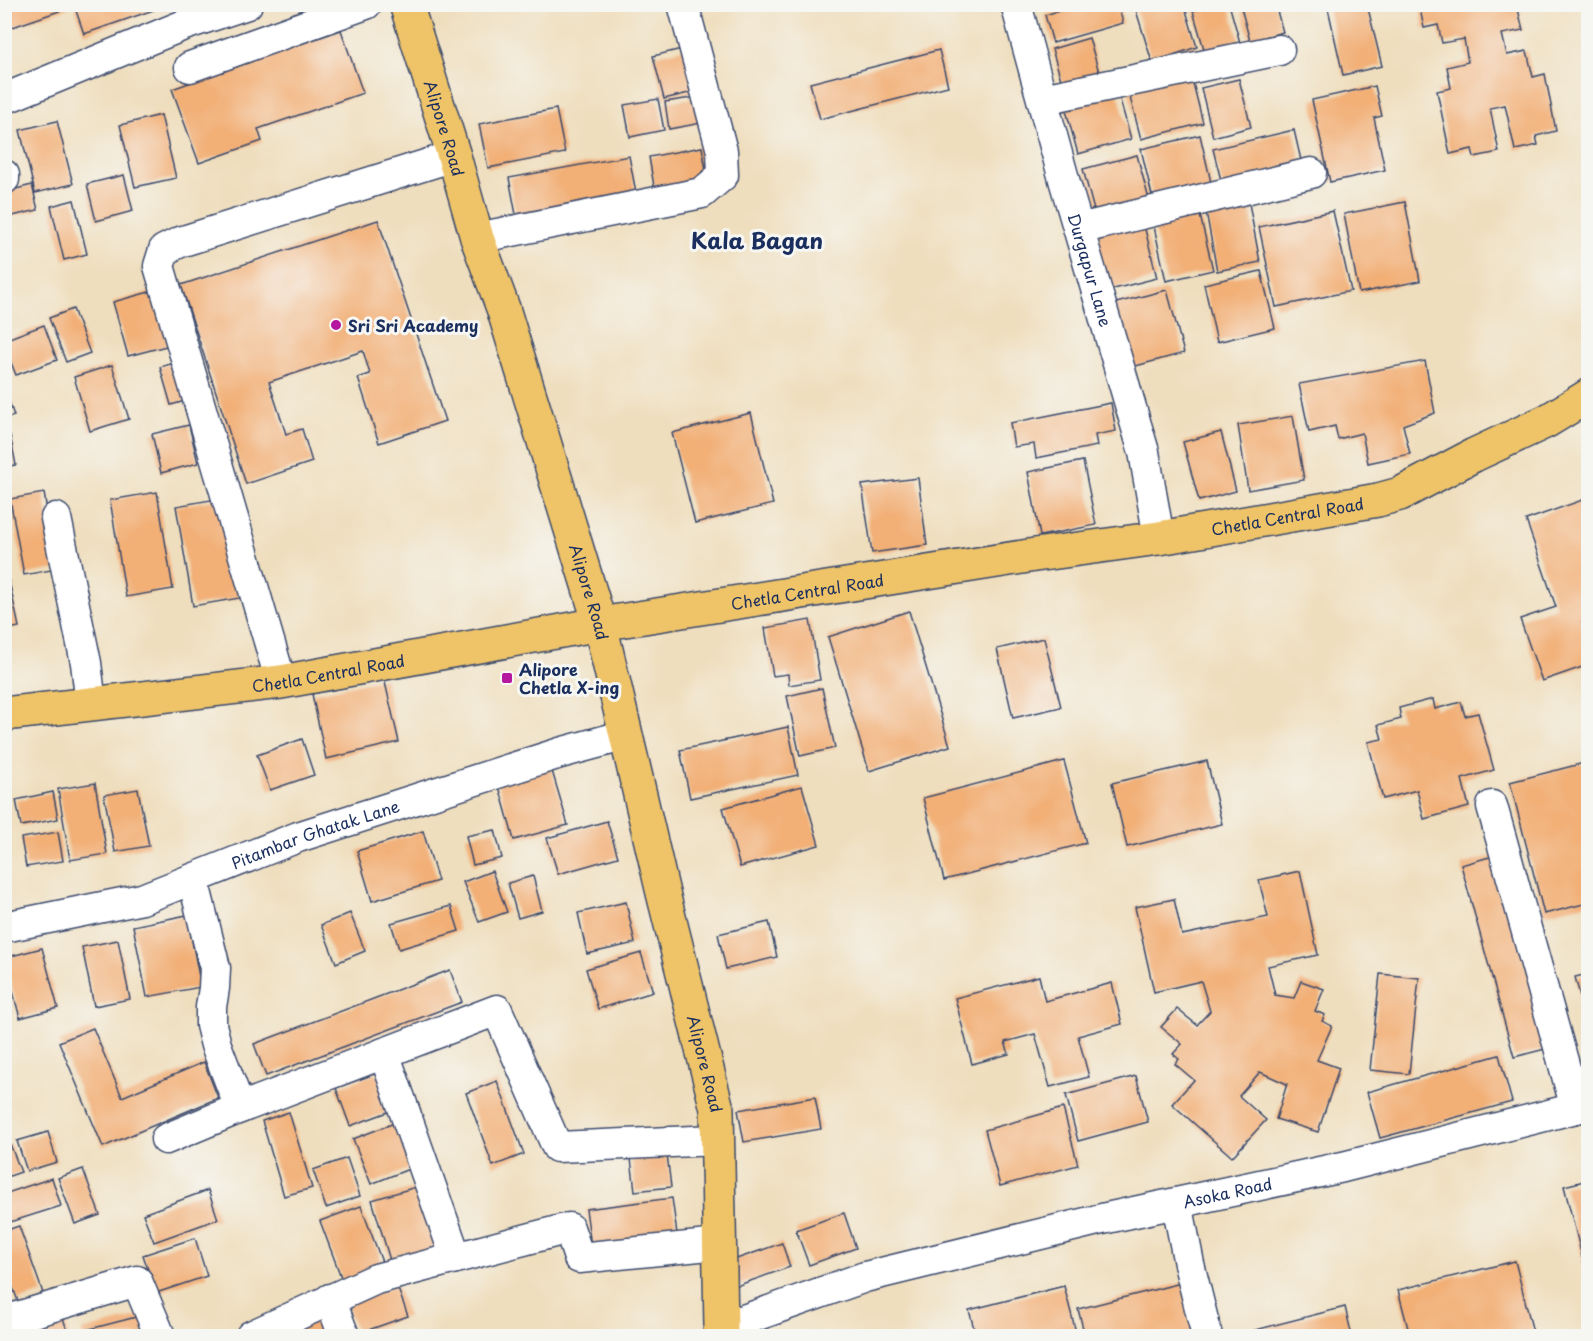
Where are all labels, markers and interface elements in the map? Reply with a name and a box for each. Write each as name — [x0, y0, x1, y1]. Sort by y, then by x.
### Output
street label: Alipore Road — [419, 77, 471, 179]
street label: Durgapur Lane — [1062, 210, 1119, 329]
district label: Kala Bagan — [691, 223, 823, 256]
place label: Sri Sri Academy — [348, 313, 478, 337]
marker: Sri Sri Academy — [329, 318, 343, 332]
street label: Chetla Central Road — [1209, 491, 1366, 541]
street label: Alipore Road — [564, 541, 615, 642]
street label: Chetla Central Road — [729, 567, 886, 615]
street label: Chetla Central Road — [251, 648, 407, 697]
place label: Alipore Chetla X-ing — [519, 657, 619, 699]
marker: Alipore Chetla X-ing — [500, 671, 514, 685]
street label: Pitambar Ghatak Lane — [227, 793, 402, 874]
street label: Alipore Road — [682, 1012, 729, 1115]
street label: Asoka Road — [1181, 1171, 1274, 1213]

